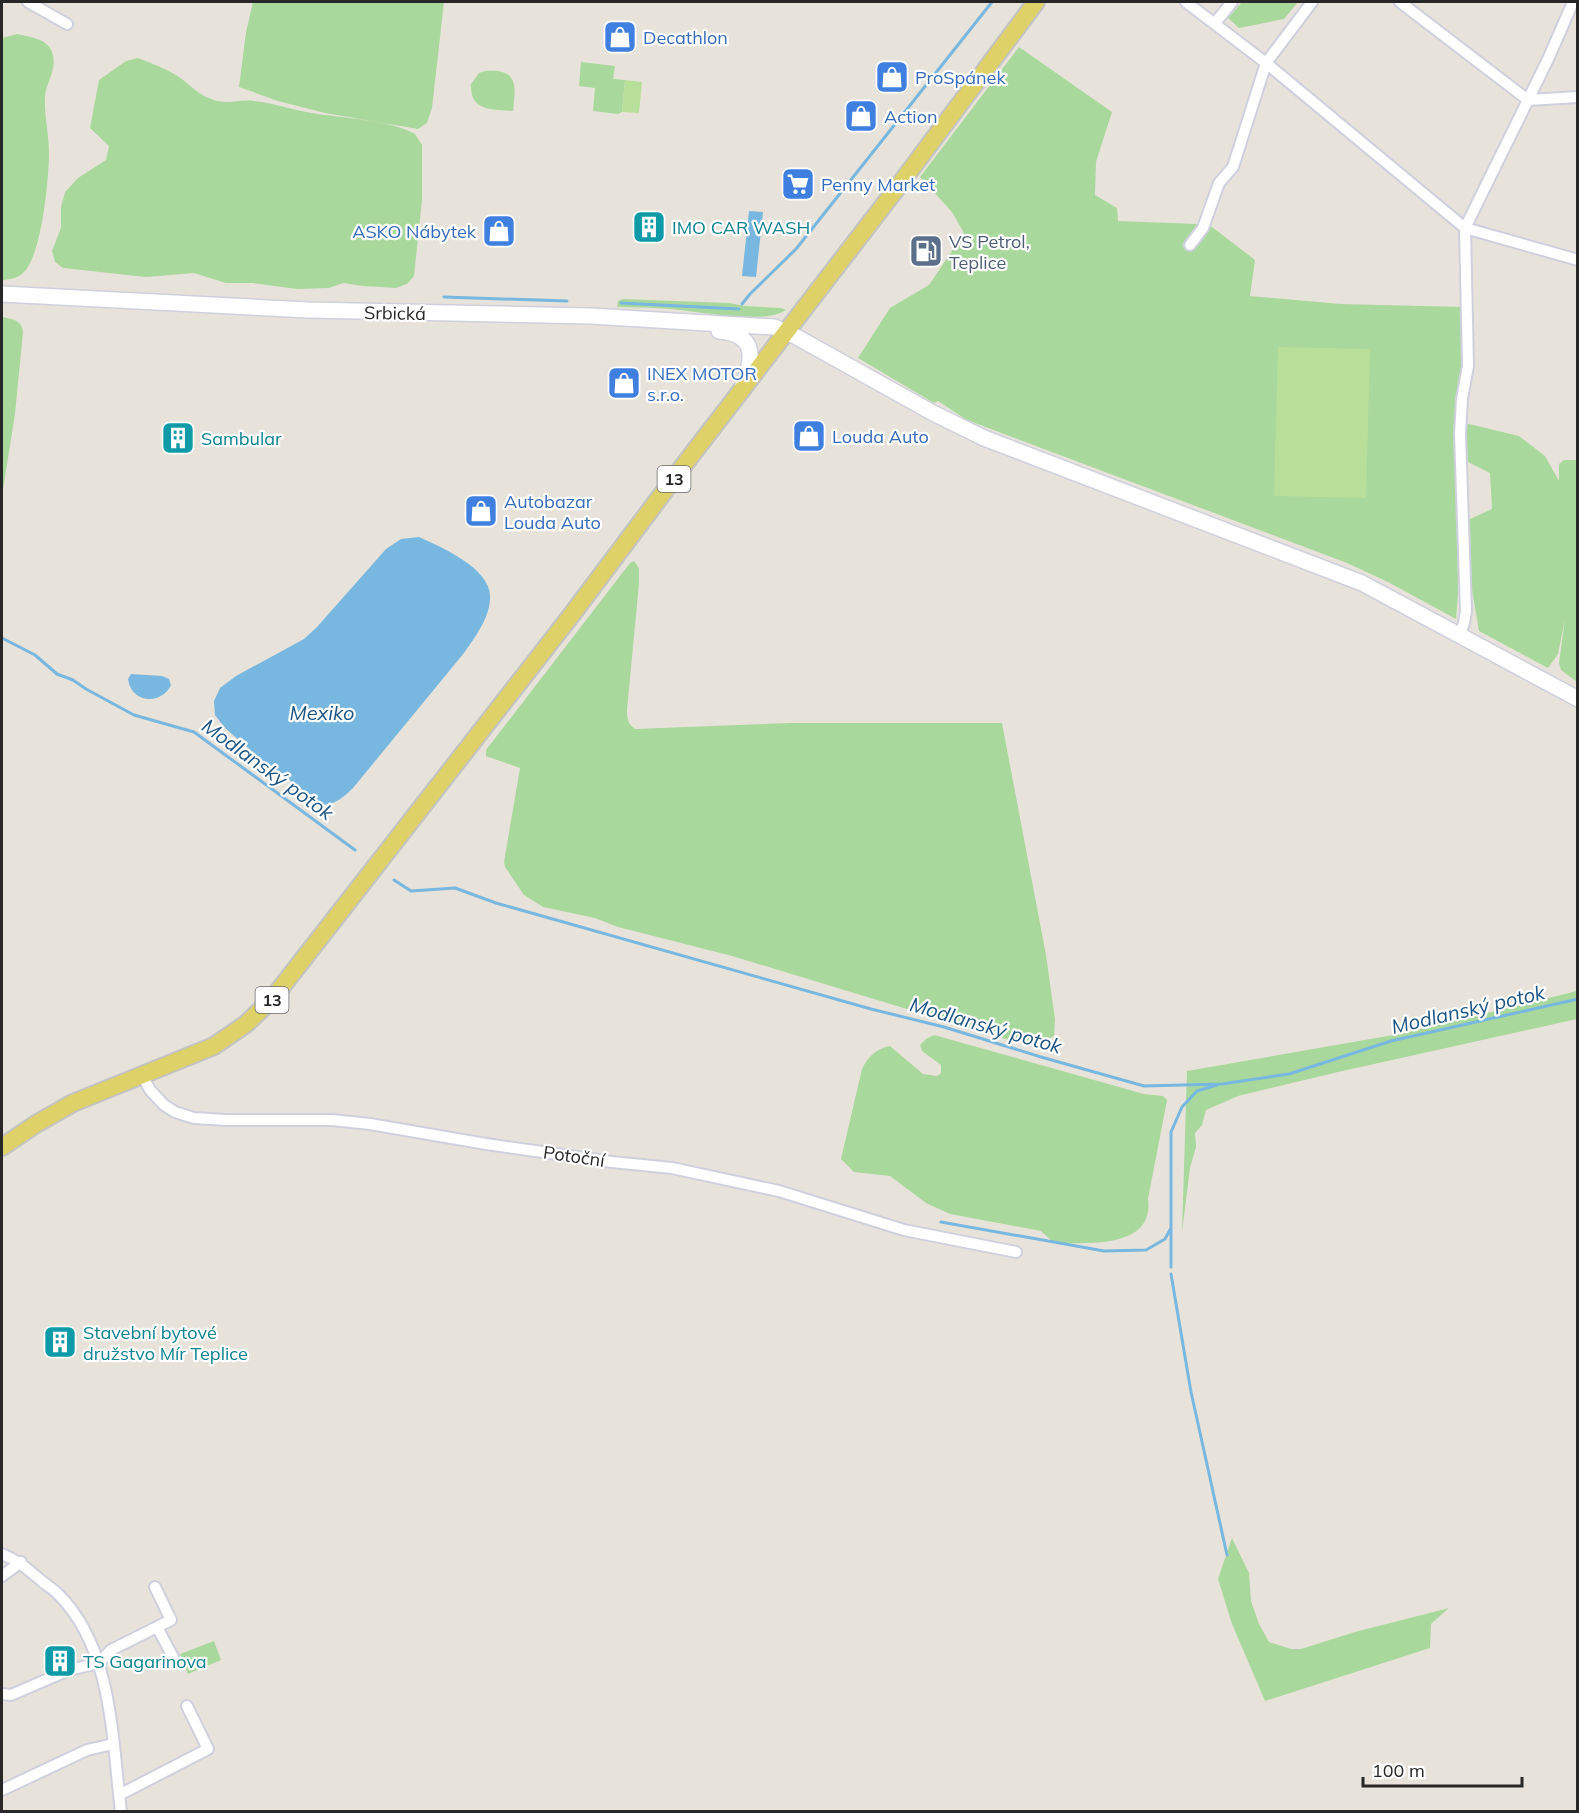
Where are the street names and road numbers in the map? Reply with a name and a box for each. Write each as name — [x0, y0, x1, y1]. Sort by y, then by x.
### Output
street label: Srbická — [364, 301, 426, 325]
road number: 13 — [658, 466, 690, 492]
road number: 13 — [256, 987, 288, 1013]
street label: Potoční — [542, 1140, 608, 1172]

